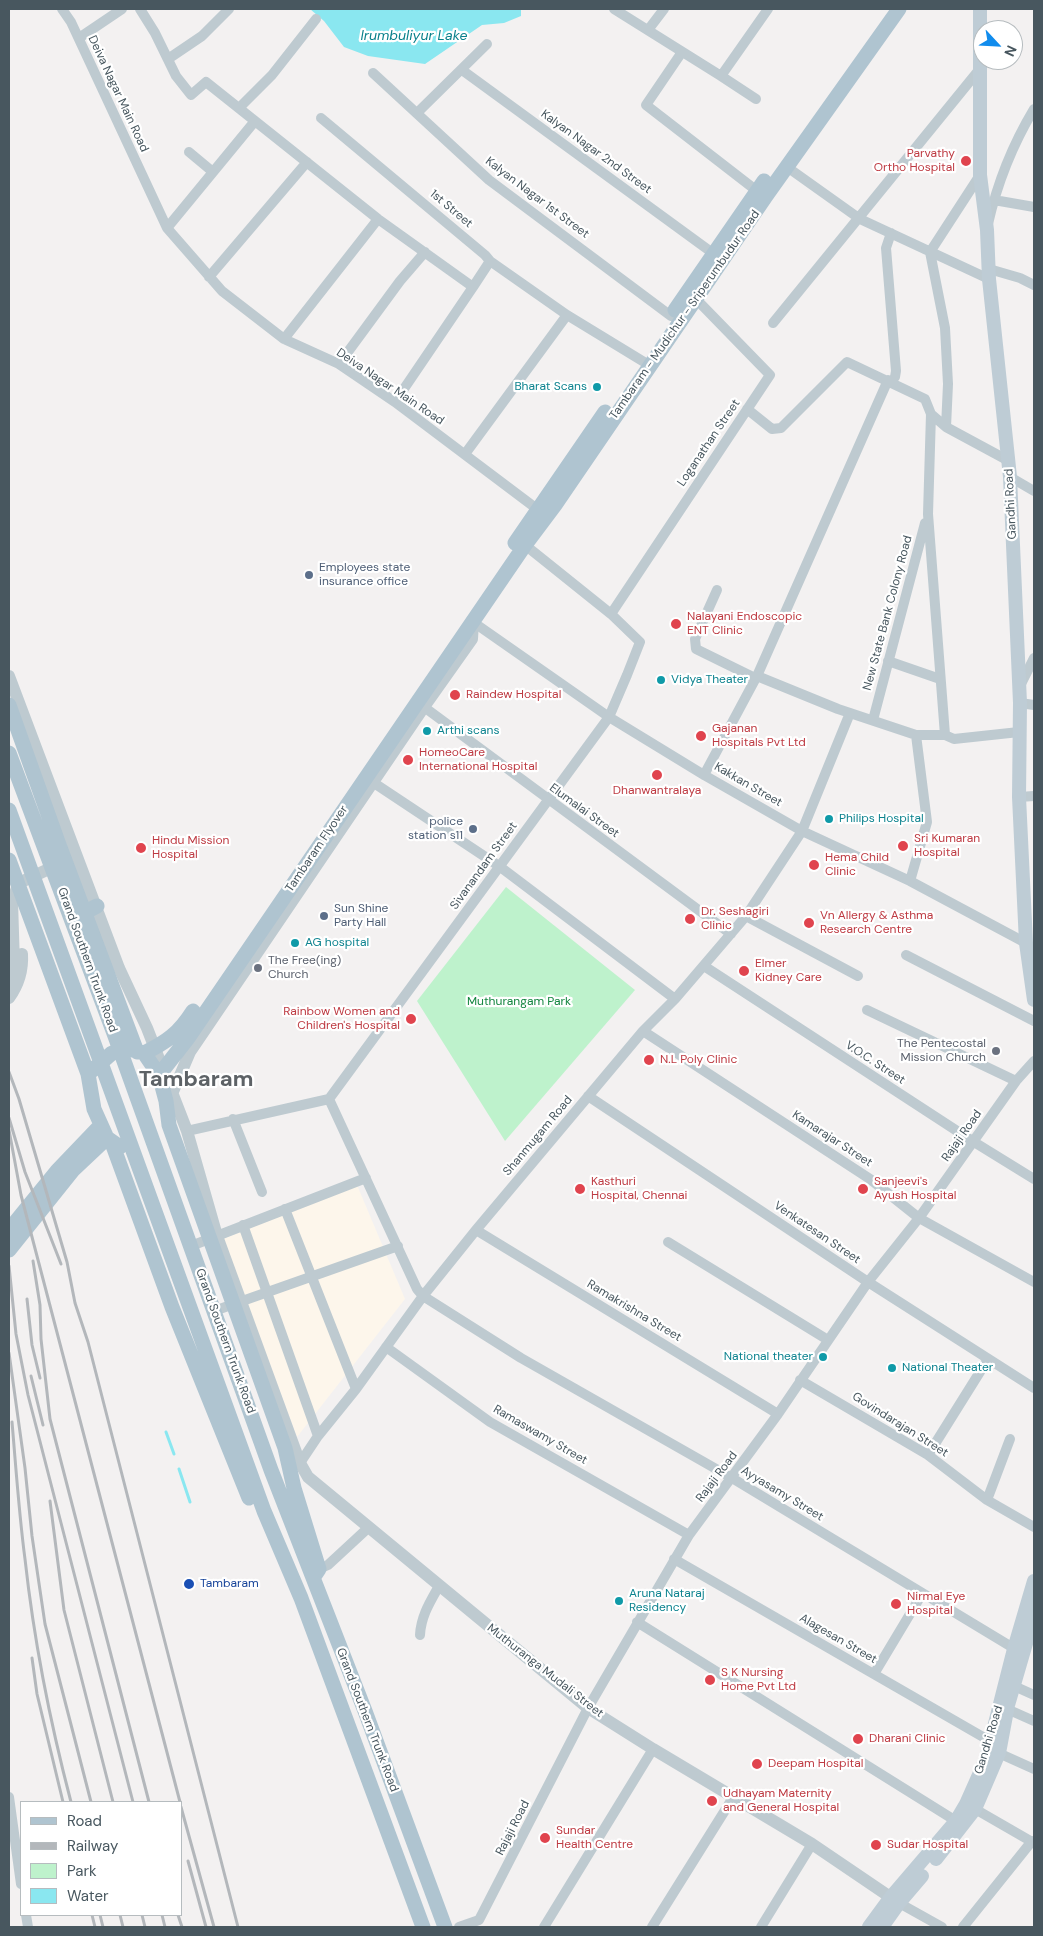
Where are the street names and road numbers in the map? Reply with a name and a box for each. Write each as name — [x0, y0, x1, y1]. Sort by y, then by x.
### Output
street label: Deiva Nagar Main Road — [85, 33, 151, 155]
street label: Kalyan Nagar 2nd Street — [538, 107, 654, 197]
street label: Kalyan Nagar 1st Street — [482, 154, 592, 242]
street label: 1st Street — [427, 187, 475, 231]
street label: Tambaram - Mudichur - Sriperumbudur Road — [607, 208, 763, 422]
street label: Deiva Nagar Main Road — [333, 346, 447, 428]
street label: Loganathan Street — [675, 397, 743, 489]
street label: Gandhi Road — [1002, 468, 1020, 540]
street label: New State Bank Colony Road — [860, 534, 916, 692]
street label: Kakkan Street — [712, 760, 784, 810]
street label: Elumalai Street — [546, 781, 622, 841]
street label: Tambaram Flyover — [283, 803, 351, 895]
street label: Sivanandam Street — [447, 819, 521, 913]
street label: Grand Southern Trunk Road — [54, 886, 120, 1034]
street label: V.O.C. Street — [842, 1038, 908, 1088]
street label: Shanmugam Road — [500, 1093, 576, 1179]
street label: Rajaji Road — [939, 1107, 985, 1165]
street label: Kamarajar Street — [789, 1108, 875, 1170]
street label: Venkatesan Street — [771, 1199, 863, 1267]
street label: Grand Southern Trunk Road — [192, 1267, 258, 1415]
street label: Ramakrishna Street — [584, 1277, 684, 1345]
street label: Govindarajan Street — [849, 1390, 951, 1460]
street label: Ramaswamy Street — [490, 1402, 590, 1468]
street label: Rajaji Road — [693, 1449, 741, 1505]
street label: Ayyasamy Street — [738, 1464, 826, 1524]
street label: Alagesan Street — [797, 1611, 879, 1667]
street label: Muthuranga Mudali Street — [484, 1621, 606, 1721]
street label: Grand Southern Trunk Road — [333, 1646, 401, 1794]
street label: Gandhi Road — [972, 1704, 1006, 1776]
street label: Rajaji Road — [493, 1798, 533, 1858]

